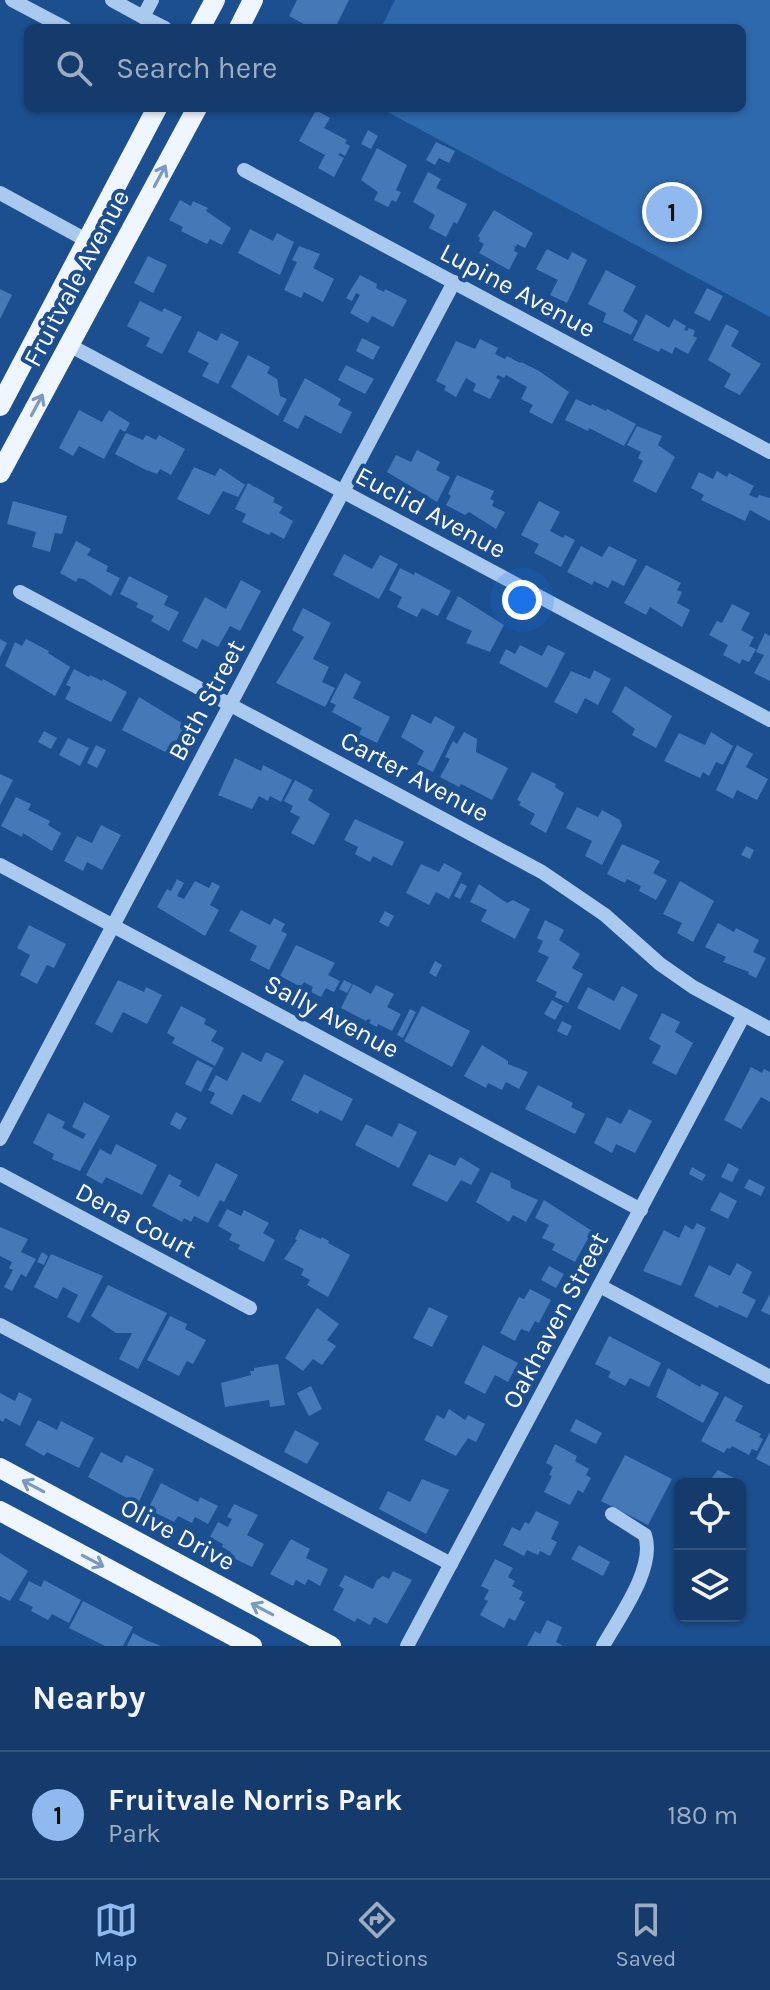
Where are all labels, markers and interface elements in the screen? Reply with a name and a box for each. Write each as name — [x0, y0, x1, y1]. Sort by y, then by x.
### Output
search box — [24, 24, 746, 112]
icon: search — [52, 46, 96, 90]
text: Search here — [116, 50, 277, 86]
one-way arrow — [153, 164, 169, 188]
pin: 1 — [646, 182, 698, 242]
street label: Fruitvale Avenue — [17, 184, 136, 372]
street label: Lupine Avenue — [435, 236, 601, 344]
one-way arrow — [30, 393, 46, 417]
street label: Euclid Avenue — [350, 460, 511, 565]
your location — [502, 580, 542, 620]
street label: Beth Street — [162, 634, 251, 766]
street label: Carter Avenue — [335, 724, 494, 829]
street label: Sally Avenue — [259, 968, 405, 1065]
street label: Dena Court — [70, 1176, 201, 1265]
street label: Oakhaven Street — [496, 1226, 615, 1414]
one-way arrow — [22, 1478, 45, 1494]
map controls — [674, 1478, 746, 1622]
button: locate — [674, 1478, 746, 1550]
street label: Olive Drive — [115, 1491, 240, 1578]
button: layers — [674, 1550, 746, 1622]
one-way arrow — [81, 1553, 105, 1569]
one-way arrow — [251, 1601, 275, 1616]
text: Nearby — [32, 1678, 146, 1718]
text: Fruitvale Norris Park — [108, 1782, 402, 1818]
text: 1 — [53, 1800, 63, 1831]
text: 180 m — [668, 1800, 738, 1831]
text: Park — [108, 1818, 161, 1849]
tab: Map — [94, 1898, 138, 1972]
tab: Directions — [325, 1898, 428, 1972]
tab: Saved — [616, 1898, 676, 1972]

